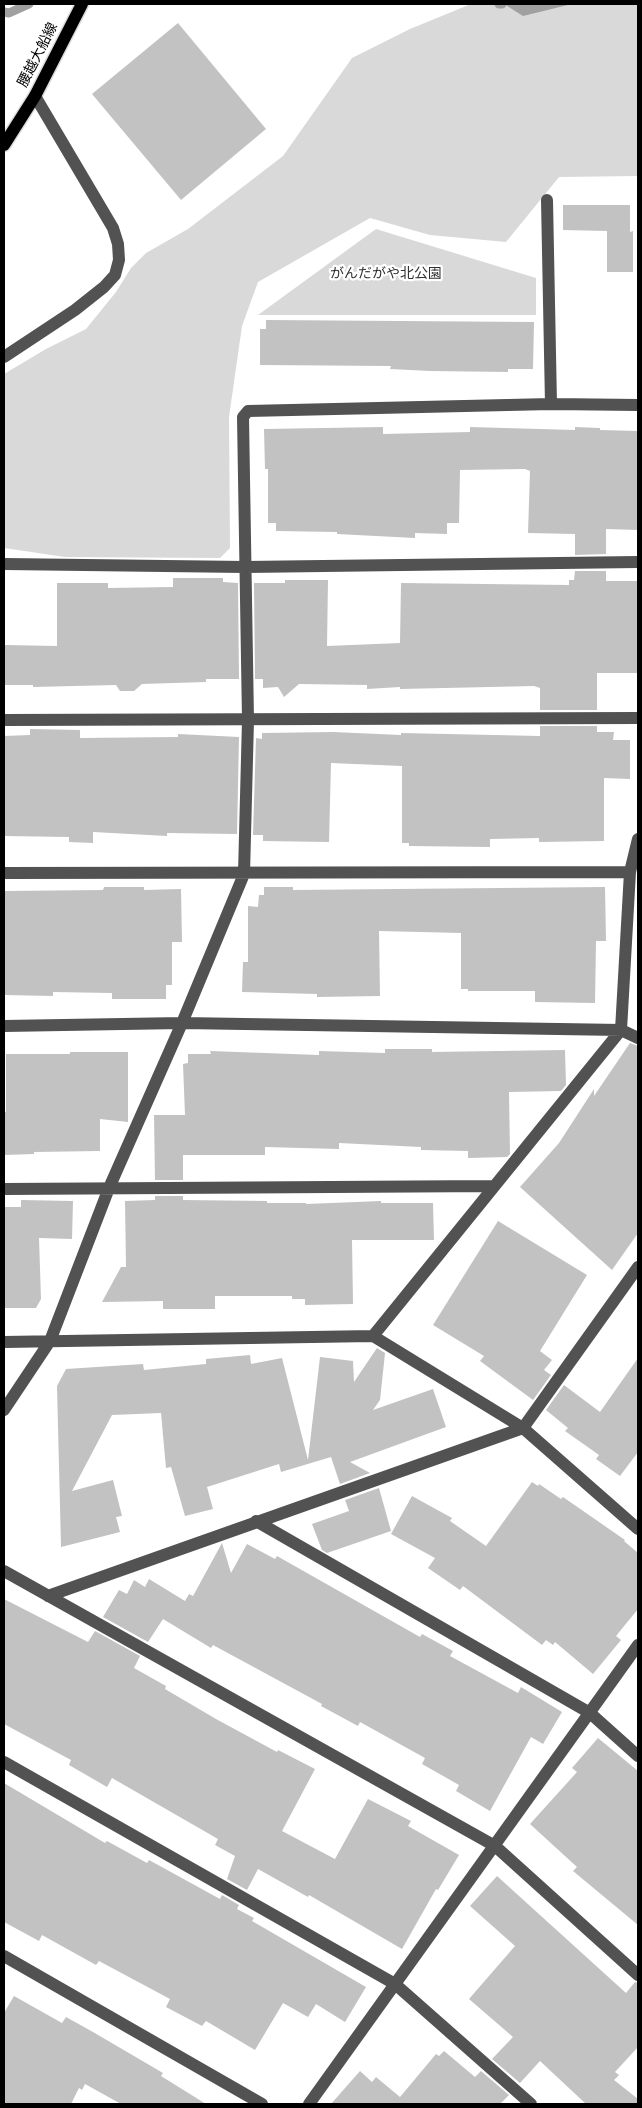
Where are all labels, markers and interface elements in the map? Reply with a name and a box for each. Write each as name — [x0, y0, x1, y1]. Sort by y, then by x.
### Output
street label: 腰越大船線 — [15, 20, 61, 90]
park label: がんだがや北公園 — [330, 266, 442, 282]

